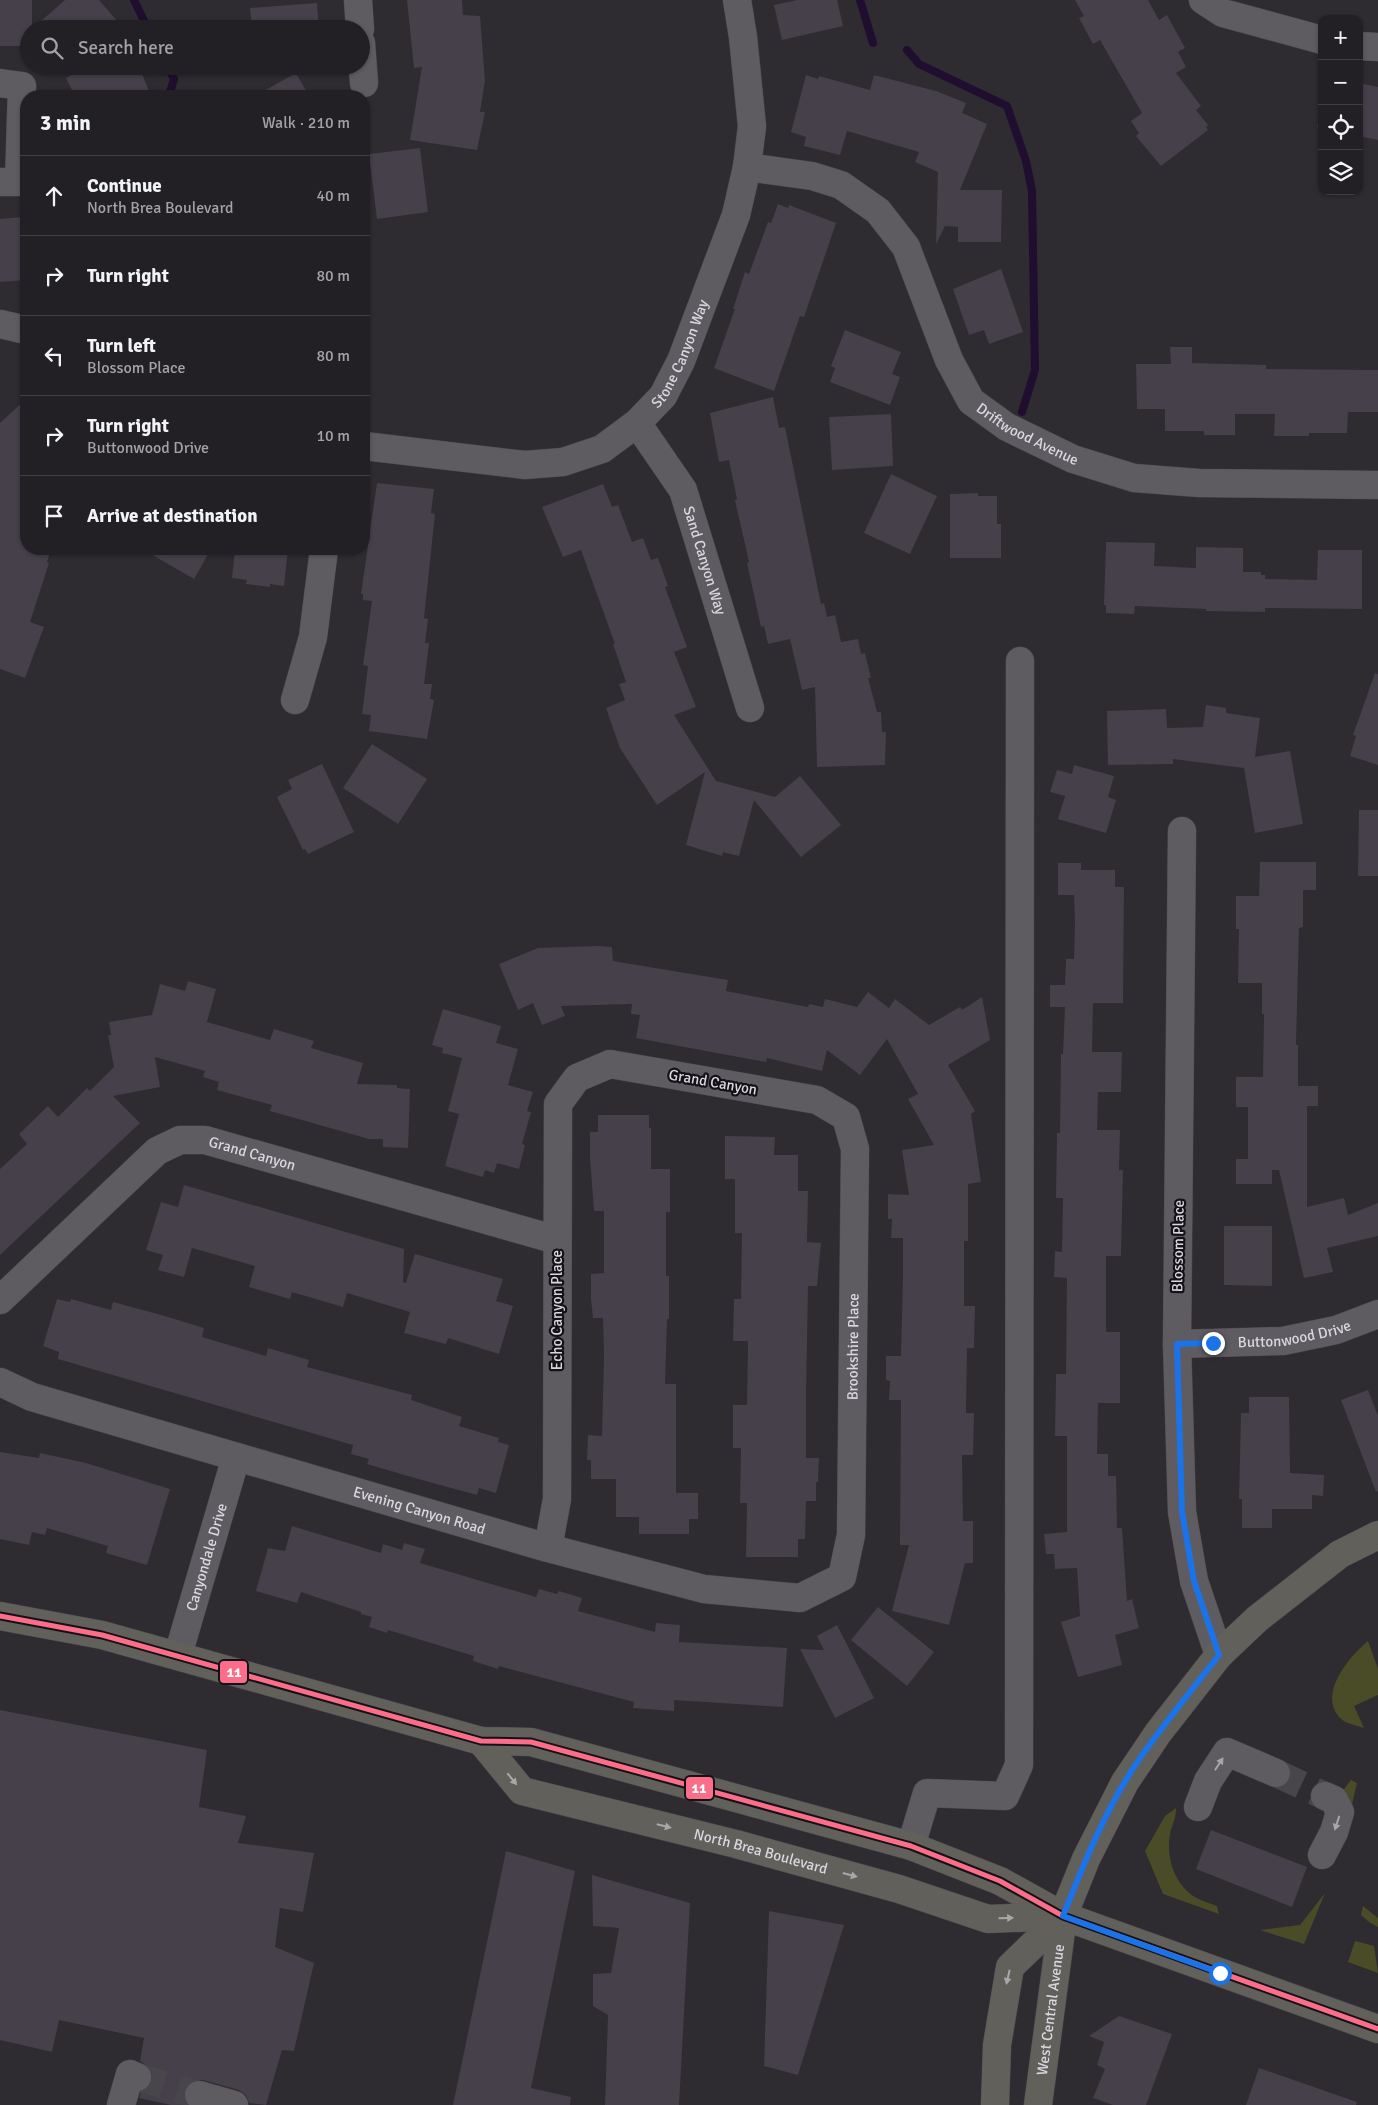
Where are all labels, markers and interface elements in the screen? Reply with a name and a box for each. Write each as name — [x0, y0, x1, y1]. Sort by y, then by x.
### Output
map controls — [1318, 15, 1363, 195]
button: + — [1318, 15, 1363, 60]
search box — [20, 20, 370, 75]
icon: search — [38, 34, 66, 62]
text: Search here — [78, 36, 174, 60]
button: − — [1318, 60, 1363, 105]
button: locate — [1318, 105, 1363, 150]
text: 3 min — [40, 110, 91, 136]
text: Walk · 210 m — [262, 113, 350, 133]
button: layers — [1318, 150, 1363, 195]
text: Continue — [87, 174, 162, 198]
icon: ahead — [40, 182, 68, 210]
text: 40 m — [316, 186, 350, 206]
text: North Brea Boulevard — [87, 198, 234, 218]
icon: right — [40, 262, 68, 290]
text: Turn right — [87, 264, 169, 288]
text: 80 m — [316, 266, 350, 286]
street label: Stone Canyon Way — [647, 297, 712, 412]
text: Turn left — [87, 334, 156, 358]
icon: left — [40, 342, 68, 370]
text: 80 m — [316, 346, 350, 366]
text: Blossom Place — [87, 358, 185, 378]
street label: Driftwood Avenue — [973, 399, 1080, 469]
text: Turn right — [87, 414, 169, 438]
icon: right — [40, 422, 68, 450]
text: 10 m — [316, 426, 350, 446]
text: Buttonwood Drive — [87, 438, 209, 458]
icon: arrive — [40, 502, 68, 530]
text: Arrive at destination — [87, 504, 258, 528]
street label: Sand Canyon Way — [679, 504, 730, 617]
street label: Grand Canyon — [667, 1065, 759, 1099]
street label: Grand Canyon — [207, 1133, 298, 1174]
street label: Blossom Place — [1168, 1200, 1188, 1292]
street label: Echo Canyon Place — [548, 1250, 566, 1370]
street label: Brookshire Place — [843, 1293, 863, 1400]
street label: Buttonwood Drive — [1237, 1316, 1353, 1351]
route end — [1202, 1332, 1225, 1355]
street label: Evening Canyon Road — [351, 1483, 488, 1538]
street label: Canyondale Drive — [182, 1501, 231, 1613]
line badge: 11 — [219, 1660, 248, 1684]
text: 11 — [226, 1664, 242, 1681]
one-way arrow — [1215, 1757, 1224, 1770]
one-way arrow — [506, 1772, 517, 1785]
line badge: 11 — [685, 1776, 714, 1800]
text: 11 — [691, 1780, 707, 1797]
one-way arrow — [1332, 1816, 1340, 1831]
one-way arrow — [657, 1822, 672, 1830]
street label: North Brea Boulevard — [692, 1825, 830, 1878]
one-way arrow — [843, 1872, 858, 1880]
one-way arrow — [998, 1914, 1014, 1922]
street label: West Central Avenue — [1033, 1943, 1068, 2077]
route start — [1209, 1962, 1232, 1985]
one-way arrow — [1004, 1970, 1012, 1985]

